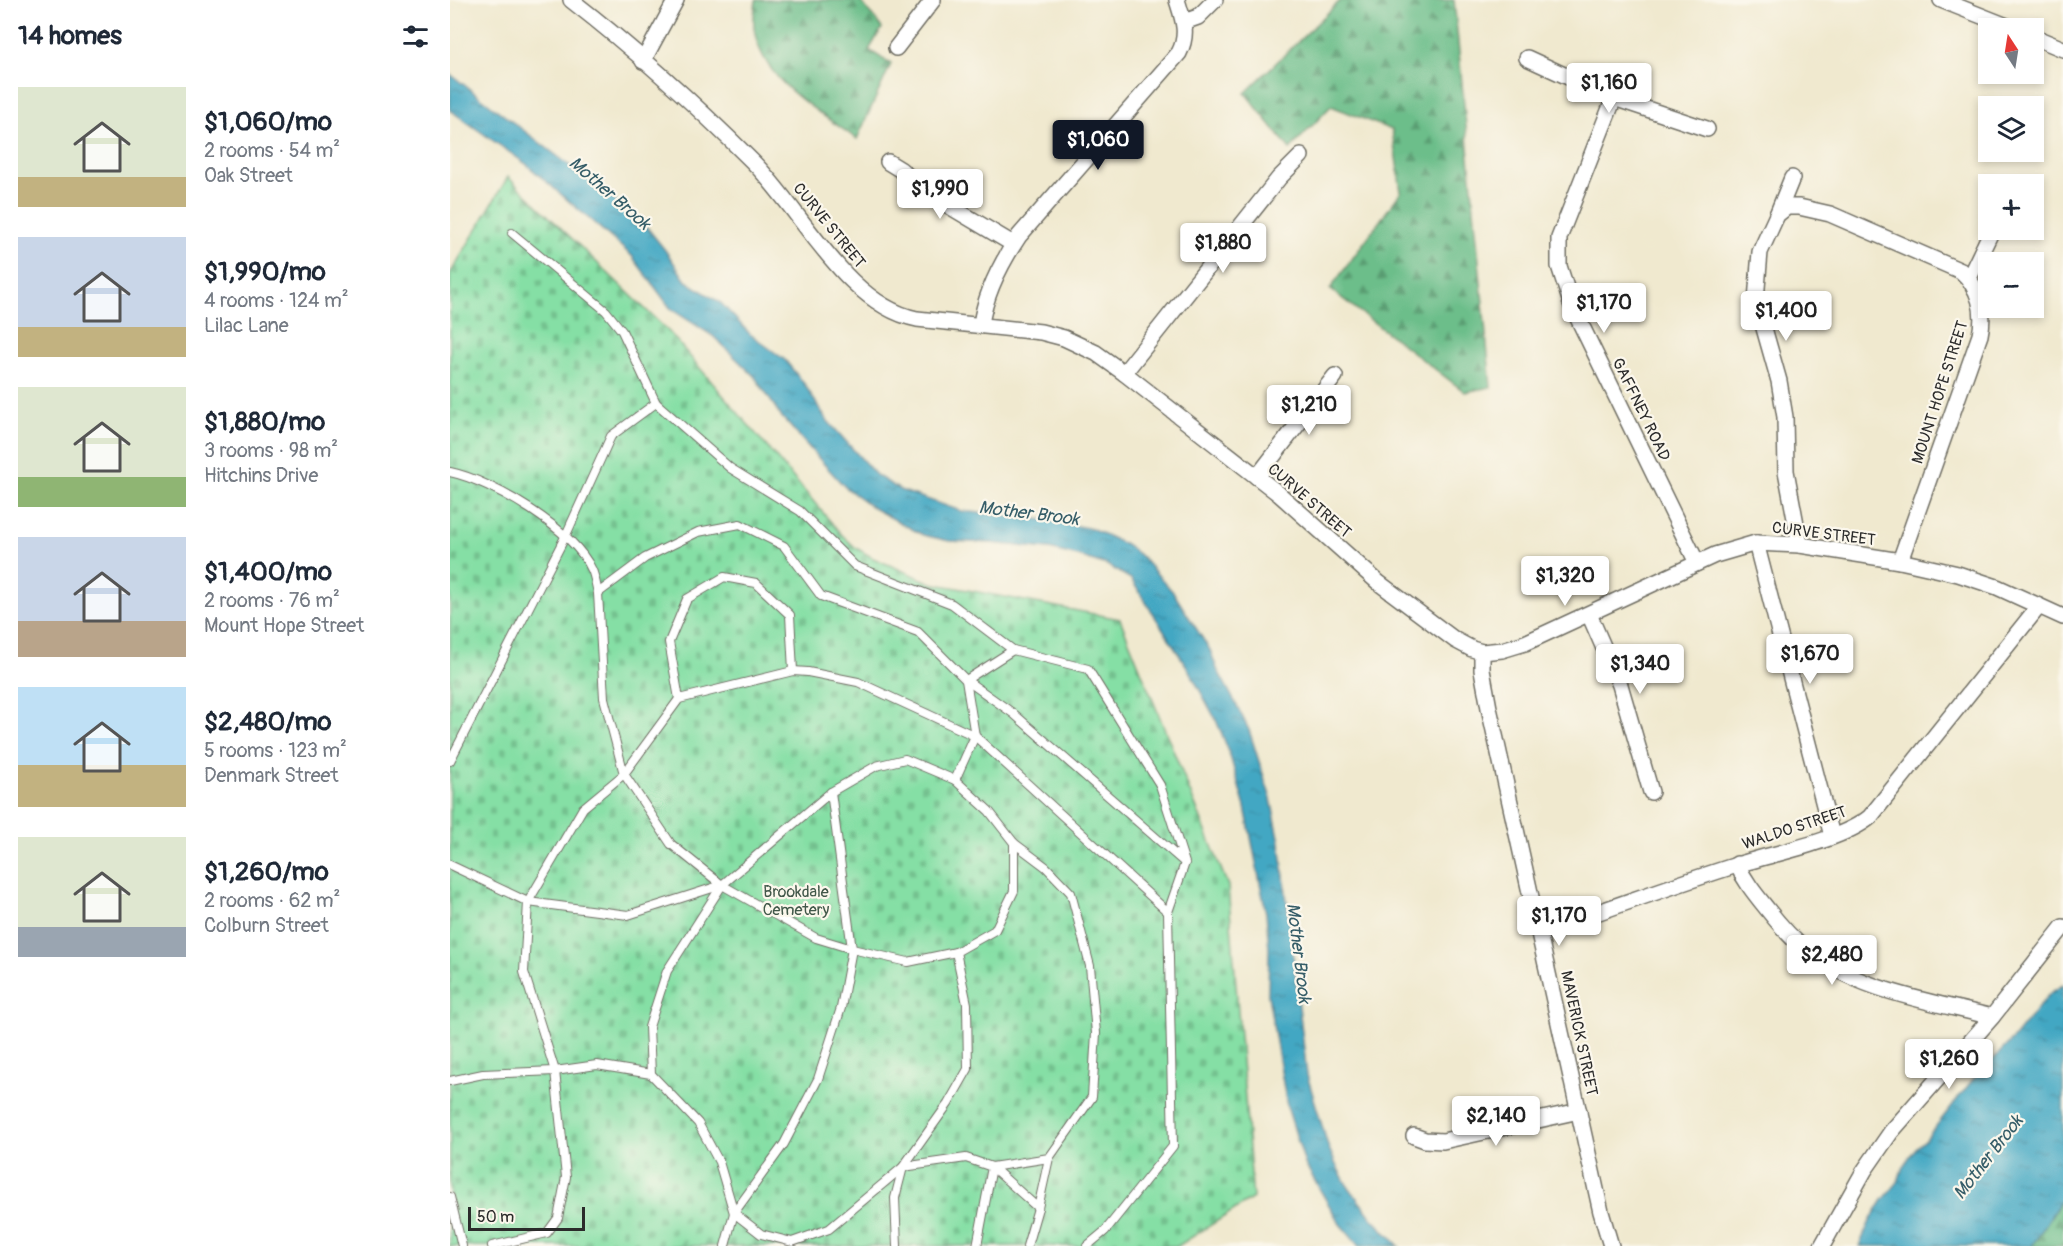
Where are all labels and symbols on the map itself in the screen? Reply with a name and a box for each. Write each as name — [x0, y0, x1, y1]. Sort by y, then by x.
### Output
north arrow — [1978, 18, 2044, 84]
pin: $1,160 — [1560, 63, 1658, 114]
pin: $1,060 — [1049, 120, 1147, 171]
water label: Mother Brook — [564, 152, 656, 236]
pin: $1,990 — [891, 169, 989, 220]
street label: CURVE STREET — [789, 179, 870, 272]
pin: $1,880 — [1174, 223, 1272, 274]
pin: $1,170 — [1555, 283, 1653, 334]
pin: $1,400 — [1737, 291, 1835, 342]
street label: MOUNT HOPE STREET — [1907, 318, 1973, 466]
street label: GAFFNEY ROAD — [1608, 355, 1675, 464]
pin: $1,210 — [1260, 385, 1358, 436]
street label: CURVE STREET — [1263, 459, 1355, 543]
water label: Mother Brook — [978, 496, 1082, 531]
street label: CURVE STREET — [1771, 518, 1877, 550]
pin: $1,320 — [1516, 556, 1614, 607]
pin: $1,670 — [1761, 634, 1859, 685]
pin: $1,340 — [1591, 644, 1689, 695]
street label: WALDO STREET — [1739, 802, 1849, 854]
park label: Brookdale Cemetery — [763, 882, 829, 920]
pin: $1,170 — [1510, 896, 1608, 947]
water label: Mother Brook — [1281, 902, 1316, 1006]
pin: $2,480 — [1783, 935, 1881, 986]
street label: MAVERICK STREET — [1556, 969, 1602, 1098]
pin: $1,260 — [1900, 1039, 1998, 1090]
pin: $2,140 — [1447, 1096, 1545, 1147]
water label: Mother Brook — [1948, 1109, 2029, 1204]
scale bar — [468, 1204, 585, 1232]

